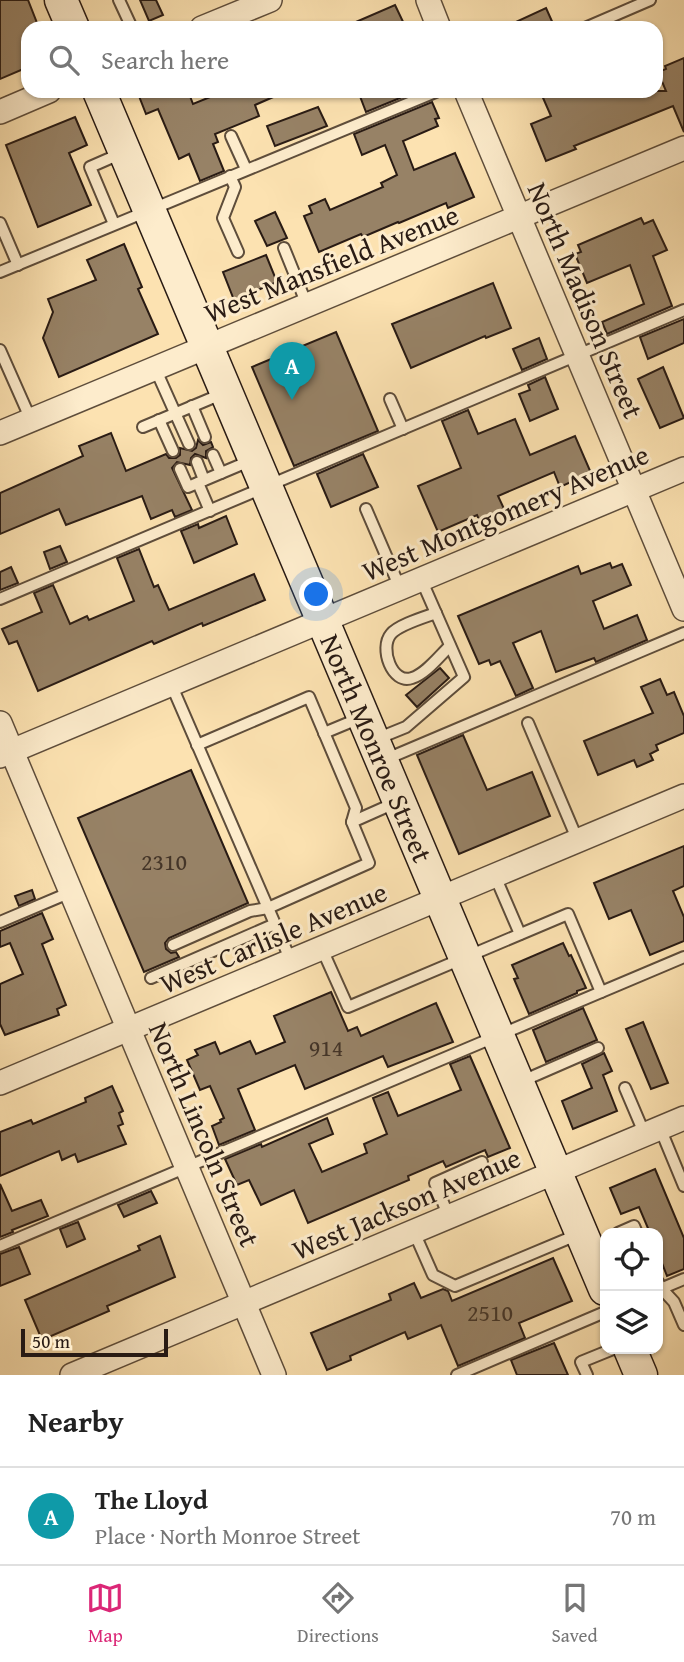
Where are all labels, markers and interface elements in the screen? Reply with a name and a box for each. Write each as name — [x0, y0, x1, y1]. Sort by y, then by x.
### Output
search box — [21, 21, 663, 98]
text: Search here — [101, 40, 229, 79]
icon: search — [45, 41, 83, 79]
street label: North Madison Street — [518, 176, 654, 425]
street label: West Mansfield Avenue — [198, 193, 464, 333]
pin: A — [269, 342, 315, 400]
street label: West Montgomery Avenue — [355, 433, 655, 591]
your location — [299, 577, 333, 611]
street label: North Monroe Street — [310, 627, 444, 869]
house number: 2310 — [141, 844, 187, 879]
street label: West Carlisle Avenue — [153, 871, 393, 1003]
street label: North Lincoln Street — [139, 1015, 271, 1253]
house number: 914 — [309, 1030, 343, 1065]
street label: West Jackson Avenue — [285, 1136, 527, 1270]
map controls — [600, 1228, 663, 1354]
button: locate — [600, 1228, 663, 1291]
button: layers — [600, 1291, 663, 1354]
house number: 2510 — [467, 1295, 513, 1330]
scale bar — [21, 1326, 168, 1358]
text: 50 m — [32, 1327, 70, 1355]
text: Nearby — [28, 1399, 124, 1443]
text: The Lloyd — [95, 1480, 208, 1519]
text: A — [44, 1500, 58, 1533]
text: 70 m — [610, 1500, 656, 1533]
text: Place · North Monroe Street — [95, 1519, 360, 1552]
tab: Map — [86, 1579, 124, 1649]
tab: Directions — [297, 1579, 379, 1649]
tab: Saved — [552, 1579, 598, 1649]

